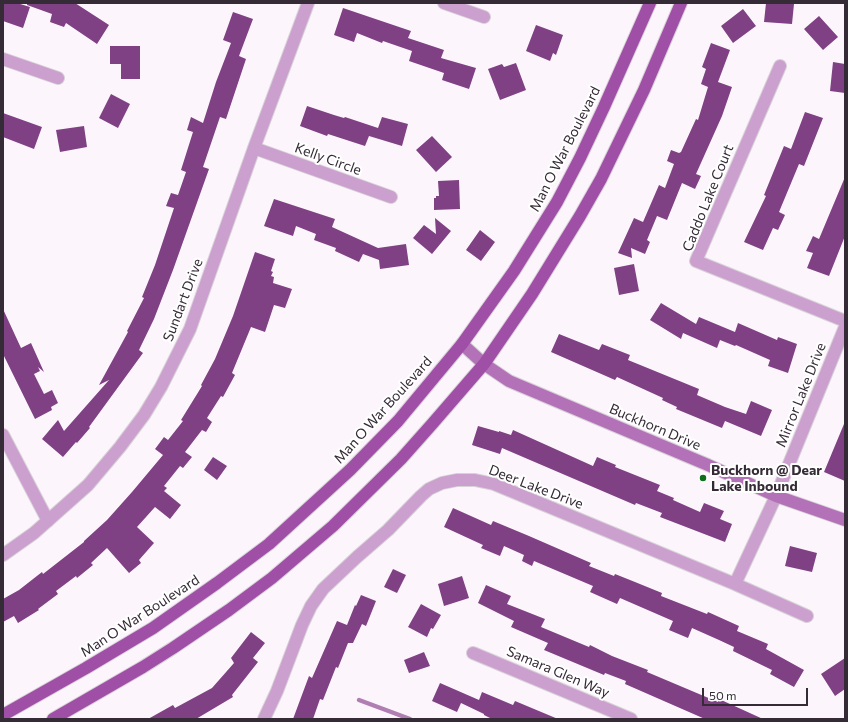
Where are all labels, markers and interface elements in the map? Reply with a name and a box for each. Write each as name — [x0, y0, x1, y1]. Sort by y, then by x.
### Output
street label: Man O War Boulevard — [526, 84, 604, 214]
street label: Kelly Circle — [292, 139, 364, 179]
street label: Caddo Lake Court — [679, 142, 737, 254]
street label: Sundart Drive — [160, 256, 206, 344]
street label: Mirror Lake Drive — [772, 340, 830, 450]
street label: Man O War Boulevard — [330, 353, 436, 467]
street label: Buckhorn Drive — [607, 400, 703, 454]
street label: Deer Lake Drive — [486, 461, 586, 513]
place label: Buckhorn @ Dear Lake Inbound — [711, 462, 822, 494]
marker: Buckhorn @ Dear Lake Inbound — [698, 473, 708, 483]
street label: Man O War Boulevard — [77, 571, 203, 661]
street label: Samara Glen Way — [504, 643, 612, 701]
scale bar — [704, 680, 810, 706]
text: 50 m — [709, 688, 737, 702]

